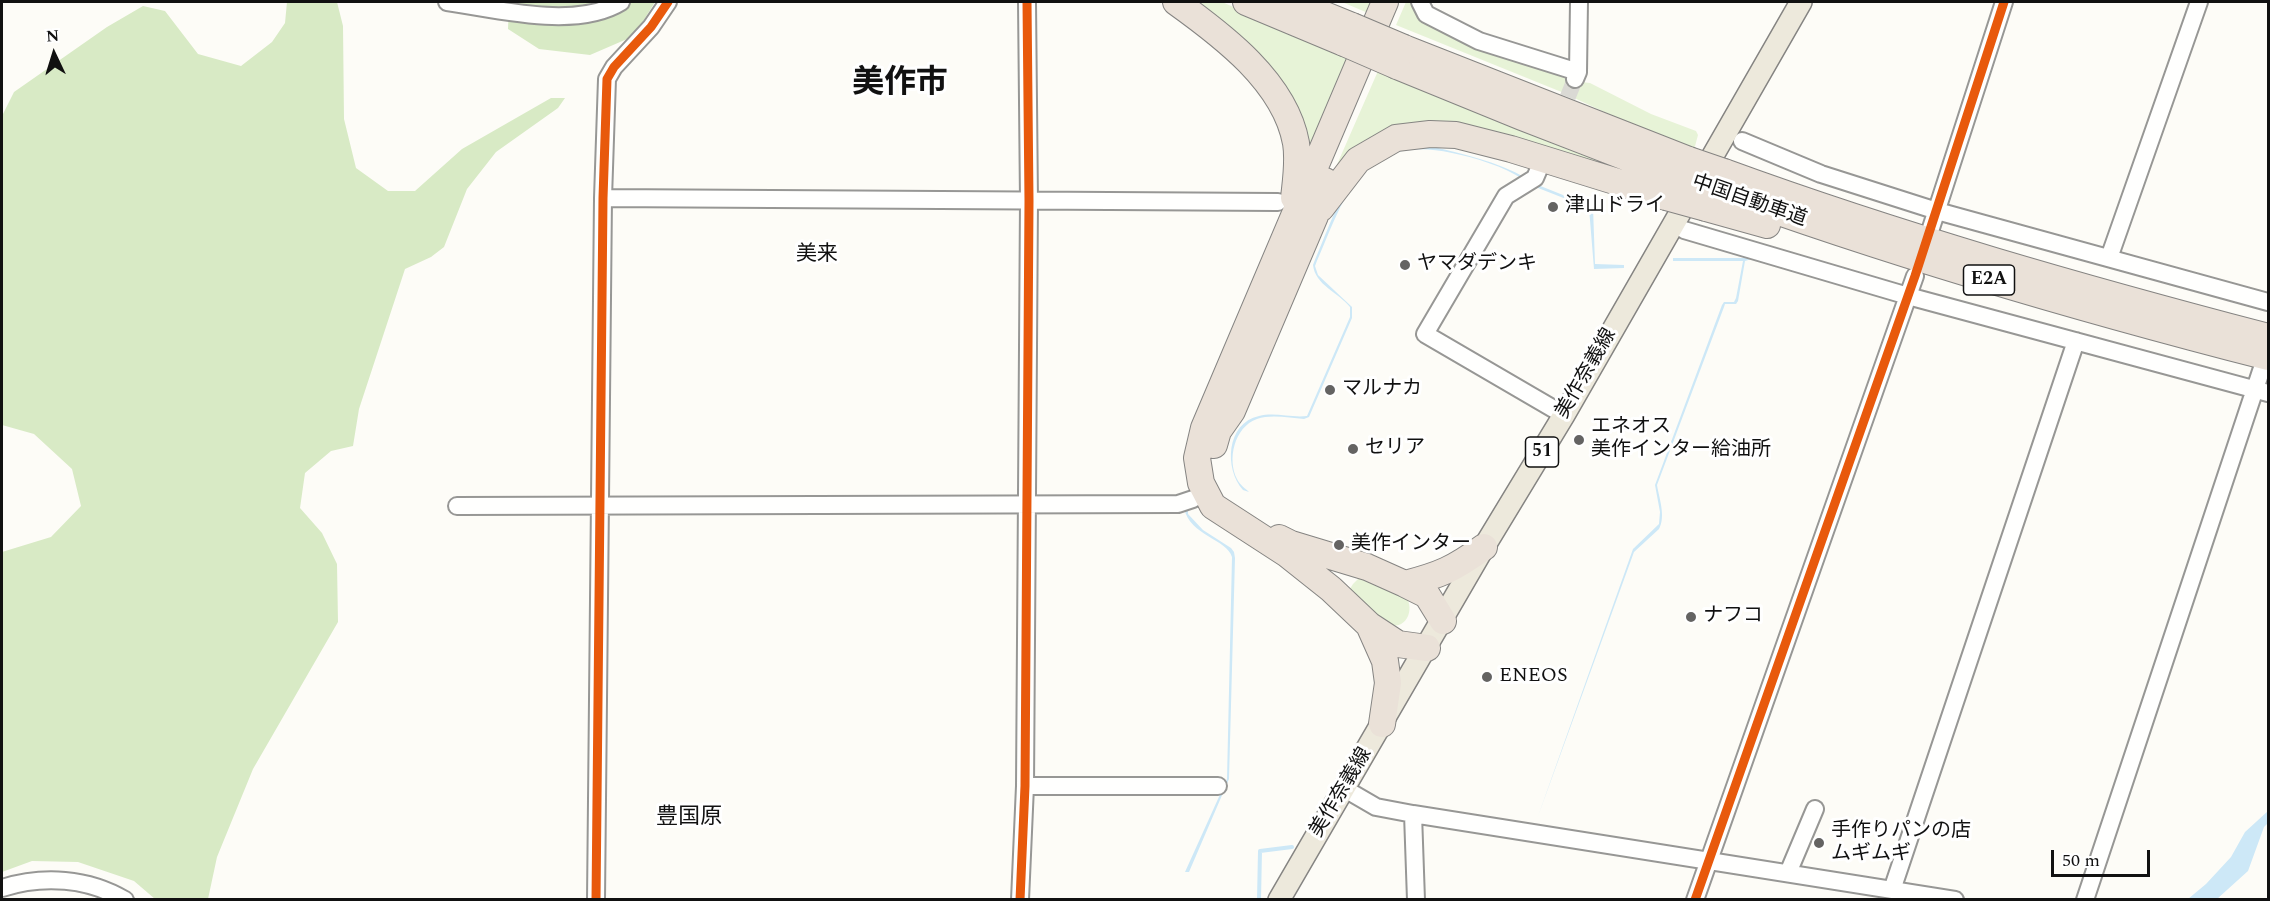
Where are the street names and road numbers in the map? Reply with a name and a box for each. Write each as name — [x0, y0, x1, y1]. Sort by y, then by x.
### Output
street label: 中国自動車道 — [1688, 171, 1810, 233]
road number: E2A — [1964, 265, 2014, 295]
street label: 美作奈義線 — [1552, 325, 1622, 423]
road number: 51 — [1526, 437, 1558, 467]
street label: 美作奈義線 — [1306, 744, 1378, 842]

